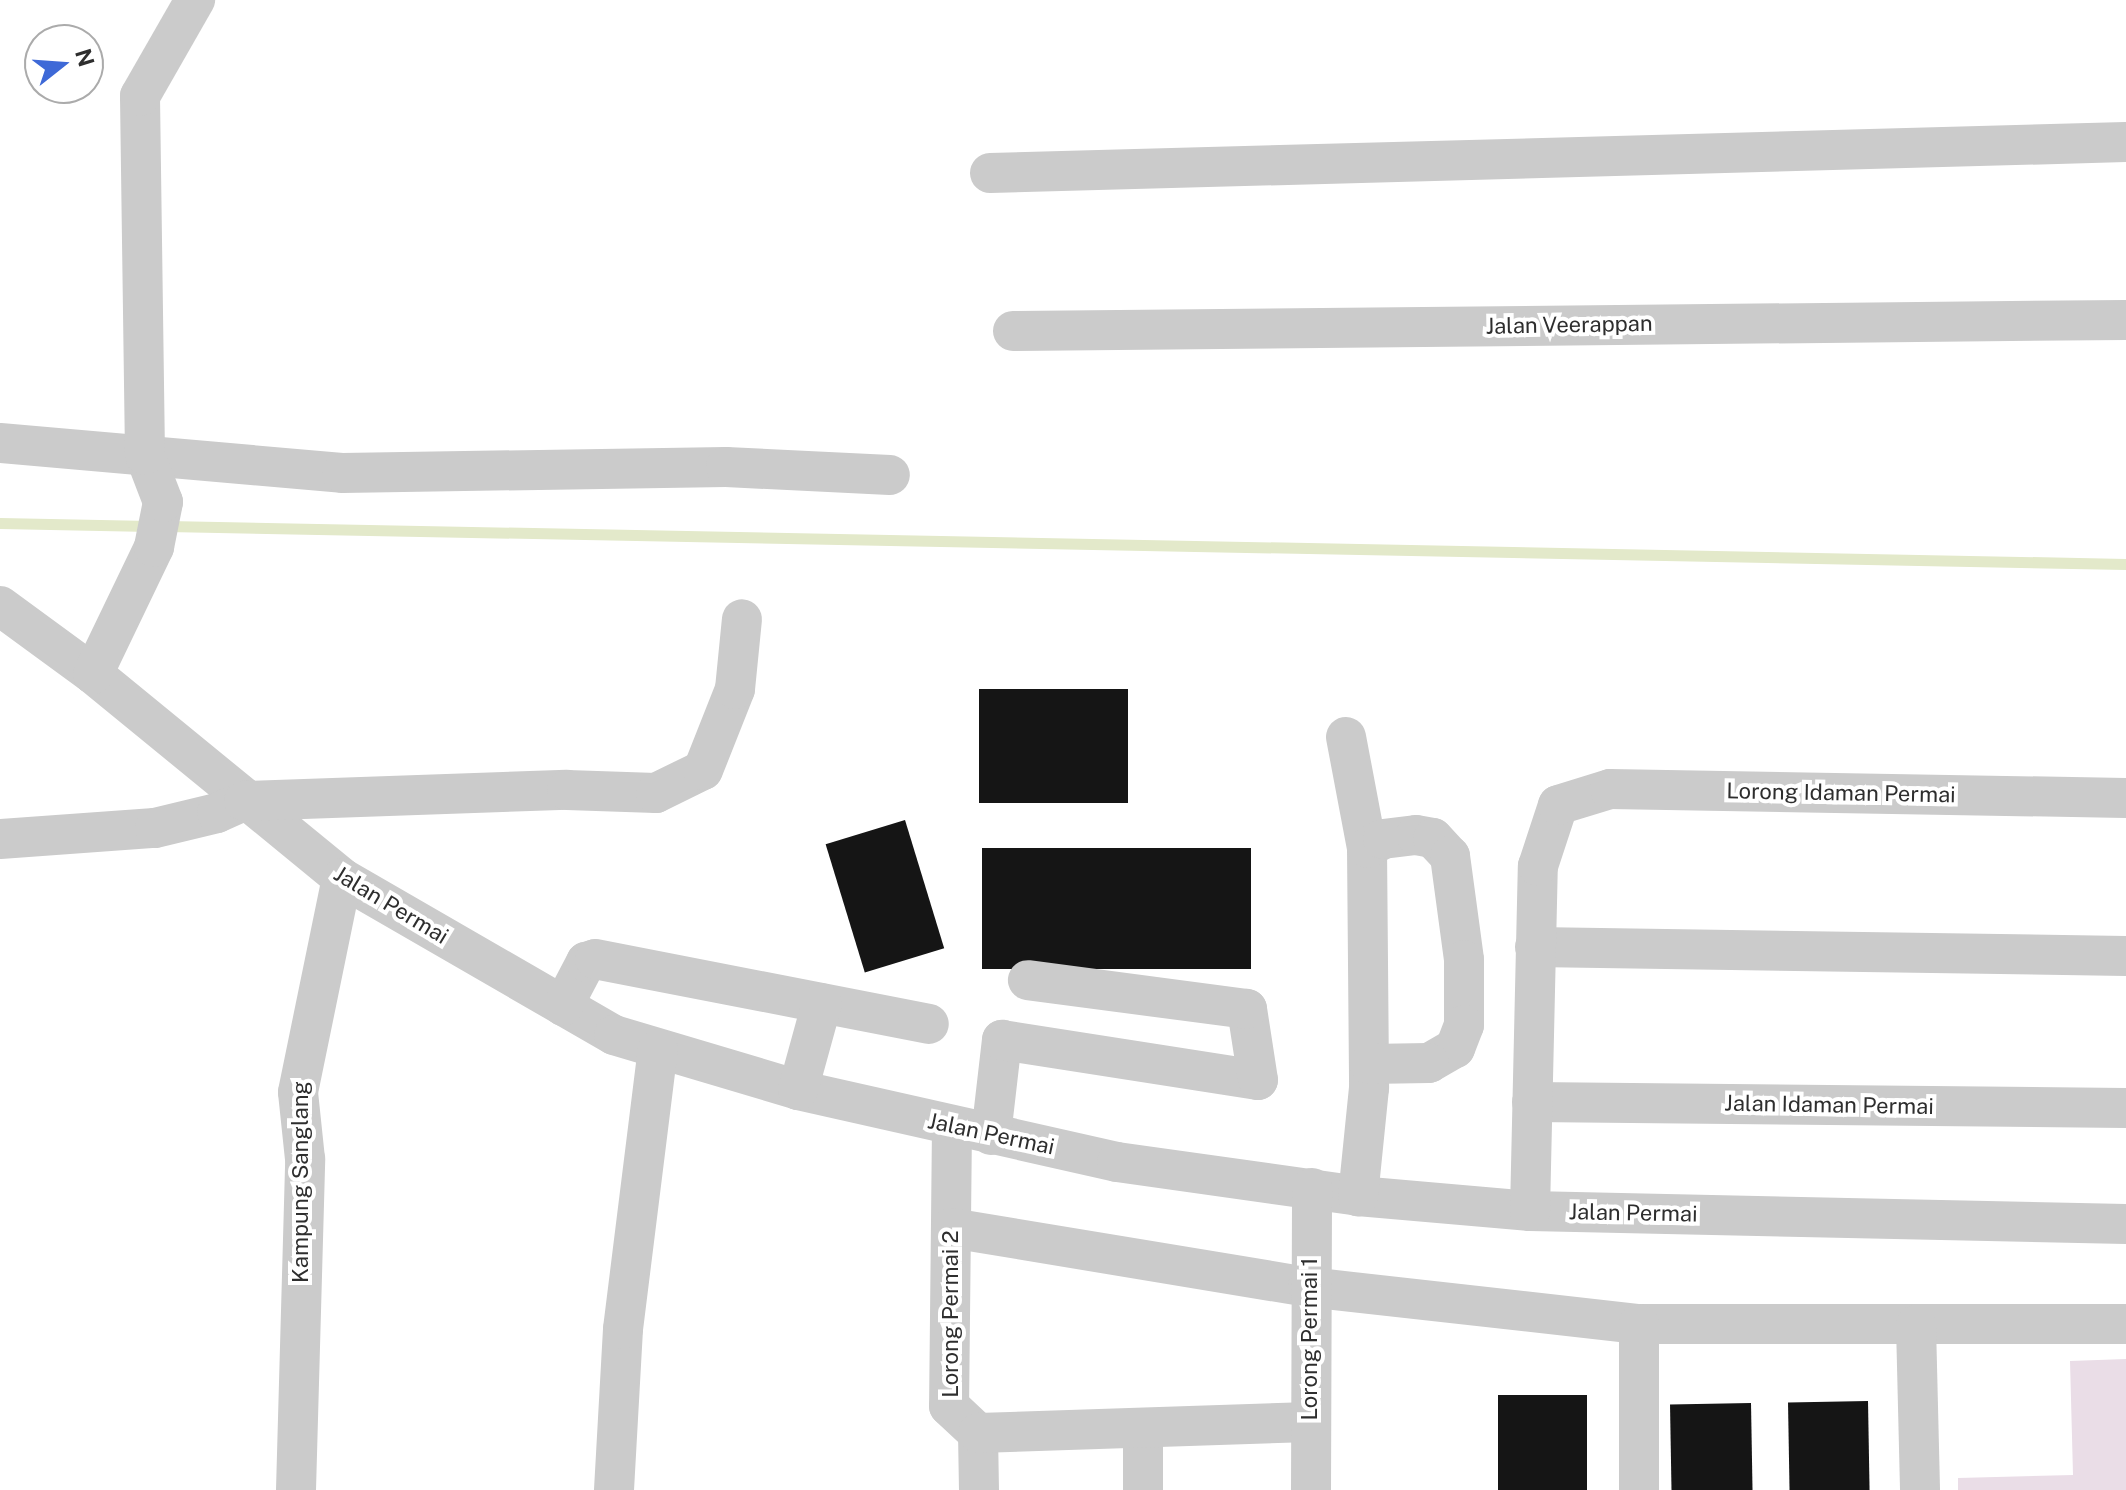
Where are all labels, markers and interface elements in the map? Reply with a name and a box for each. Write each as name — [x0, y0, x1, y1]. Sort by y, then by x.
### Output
north arrow — [24, 24, 104, 104]
text: N — [70, 46, 100, 70]
street label: Jalan Veerappan — [1485, 310, 1653, 340]
street label: Lorong Idaman Permai — [1726, 778, 1956, 808]
street label: Jalan Permai — [329, 860, 453, 950]
street label: Kampung Sanglang — [288, 1081, 314, 1283]
street label: Jalan Idaman Permai — [1724, 1090, 1934, 1120]
street label: Jalan Permai — [925, 1108, 1057, 1160]
street label: Jalan Permai — [1568, 1199, 1698, 1227]
street label: Lorong Permai 2 — [938, 1230, 964, 1398]
street label: Lorong Permai 1 — [1297, 1257, 1323, 1421]

